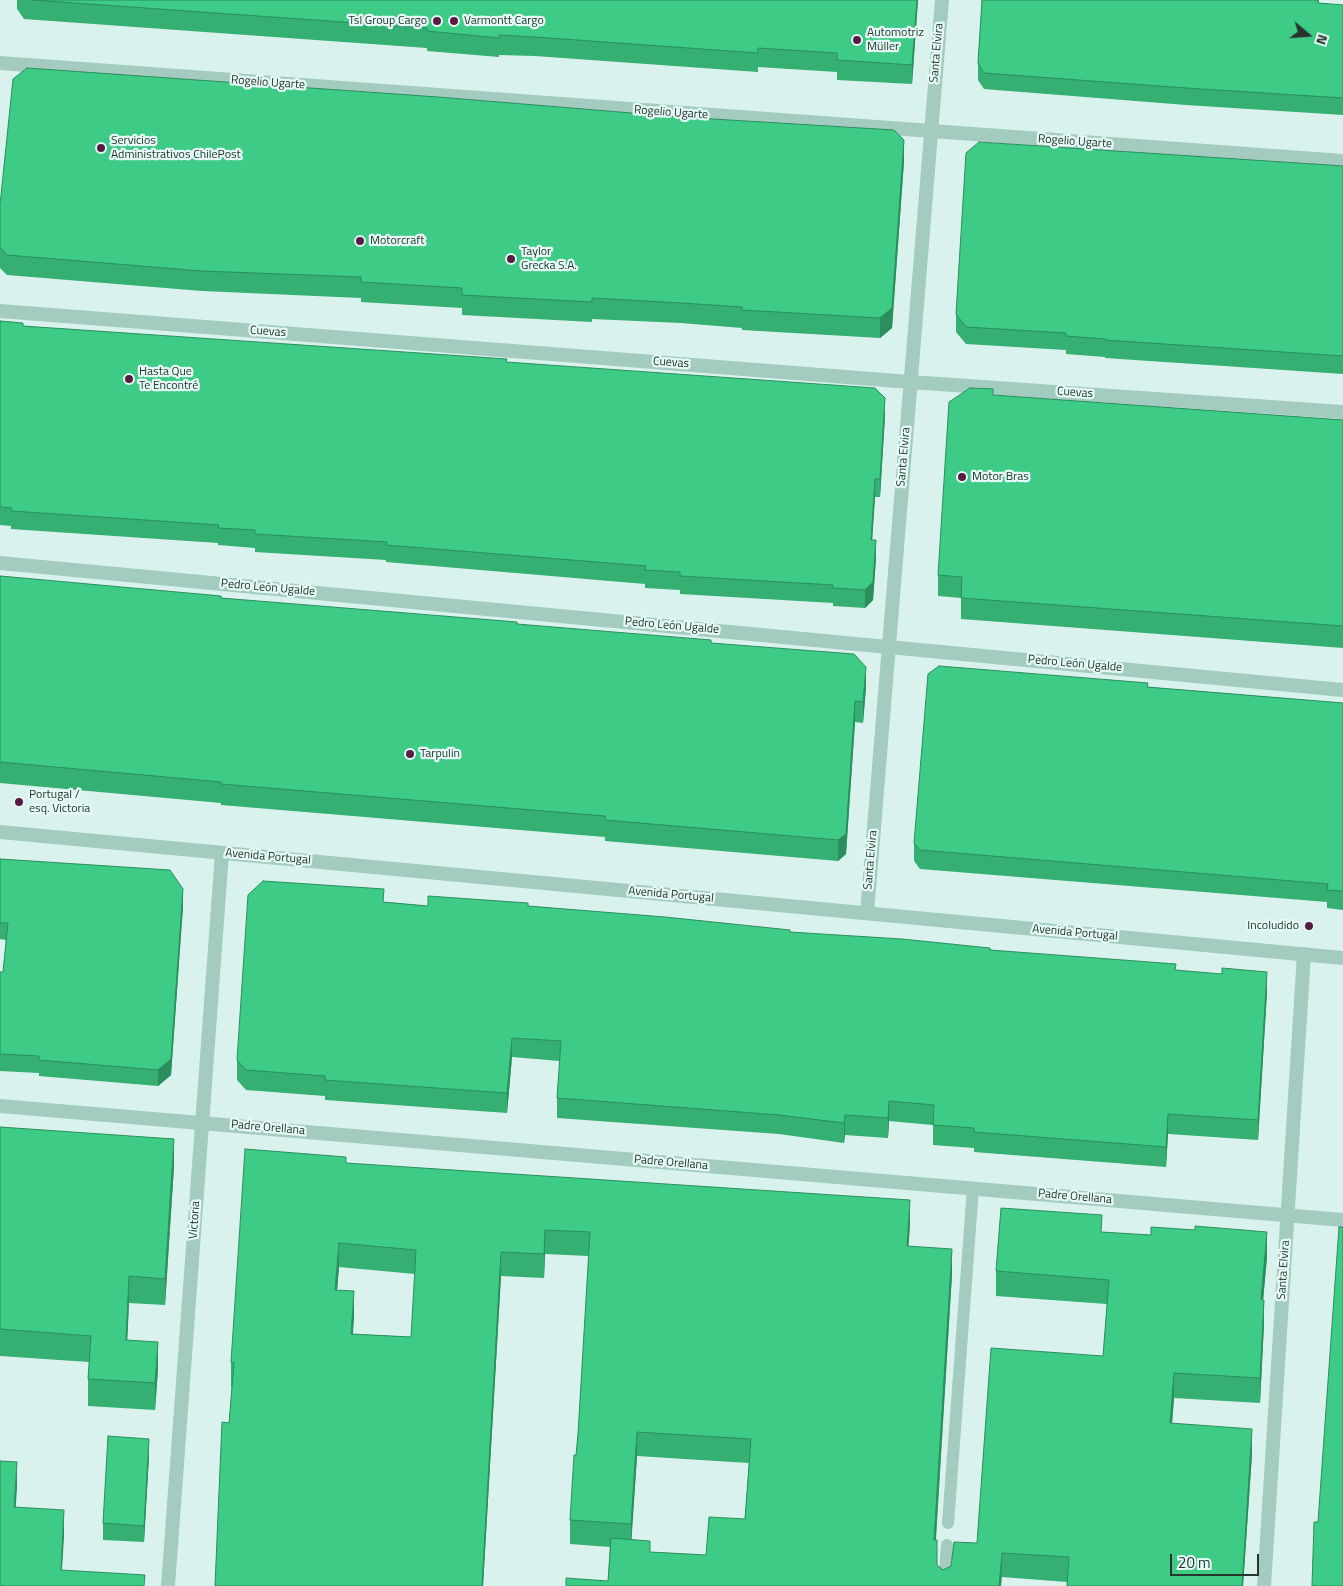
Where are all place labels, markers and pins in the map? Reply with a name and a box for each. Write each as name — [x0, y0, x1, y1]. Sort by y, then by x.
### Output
place label: Tsl Group Cargo — [349, 14, 427, 28]
place label: Varmontt Cargo — [464, 14, 544, 28]
marker: Tsl Group Cargo — [431, 15, 443, 27]
marker: Varmontt Cargo — [448, 15, 460, 27]
place label: Automotriz Müller — [867, 26, 924, 54]
marker: Automotriz Müller — [851, 34, 863, 46]
place label: Servicios Administrativos ChilePost — [111, 134, 241, 162]
marker: Servicios Administrativos ChilePost — [95, 142, 107, 154]
place label: Motorcraft — [370, 234, 424, 248]
marker: Motorcraft — [354, 235, 366, 247]
place label: Taylor Grecka S.A. — [521, 245, 577, 273]
marker: Taylor Grecka S.A. — [505, 253, 517, 265]
place label: Hasta Que Te Encontré — [139, 365, 198, 393]
marker: Hasta Que Te Encontré — [123, 373, 135, 385]
place label: Motor Bras — [972, 470, 1029, 484]
marker: Motor Bras — [956, 471, 968, 483]
place label: Tarpulin — [420, 747, 460, 761]
marker: Tarpulin — [404, 748, 416, 760]
place label: Portugal / esq. Victoria — [29, 788, 90, 816]
marker: Portugal / esq. Victoria — [13, 796, 25, 808]
place label: Incoludido — [1247, 919, 1299, 933]
marker: Incoludido — [1303, 920, 1315, 932]

